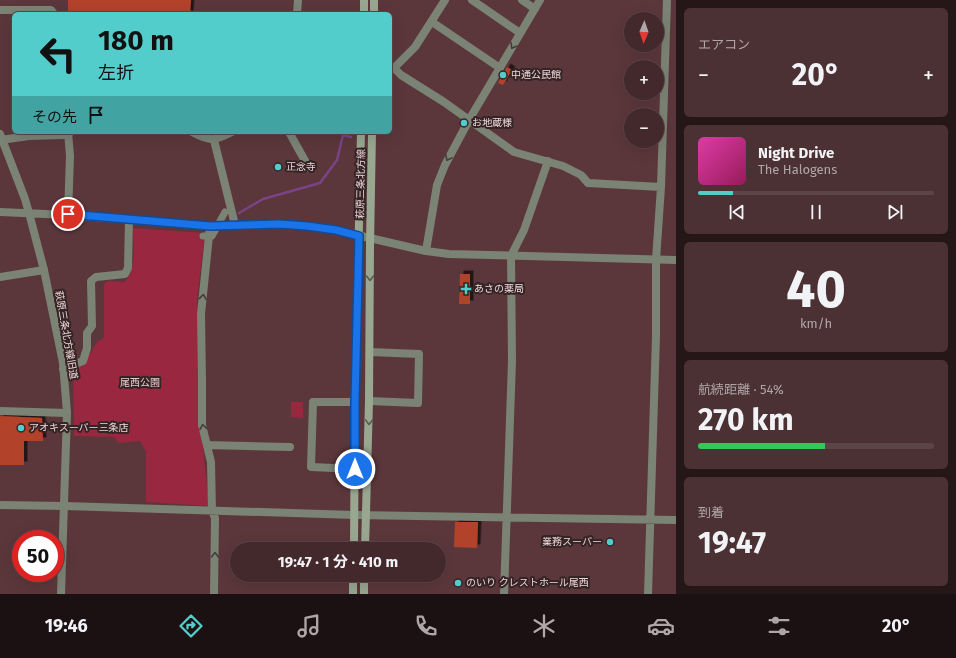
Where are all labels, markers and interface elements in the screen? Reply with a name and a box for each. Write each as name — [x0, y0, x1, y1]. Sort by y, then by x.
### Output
north arrow — [624, 12, 664, 52]
map controls — [624, 12, 664, 148]
text: 180 m — [98, 24, 174, 57]
icon: left — [32, 28, 84, 80]
text: エアコン — [698, 37, 750, 52]
one-way arrow — [510, 42, 517, 49]
text: 20° — [792, 57, 840, 93]
button: + — [624, 60, 664, 100]
text: 左折 — [98, 62, 134, 84]
text: − — [698, 62, 709, 89]
text: + — [923, 62, 934, 89]
place label: 中通公民館 — [511, 69, 561, 81]
marker: 中通公民館 — [498, 70, 508, 80]
icon: arrive — [85, 104, 107, 126]
text: その先 — [32, 108, 77, 126]
button: − — [624, 108, 664, 148]
place label: お地蔵様 — [472, 117, 512, 129]
marker: お地蔵様 — [459, 118, 469, 128]
text: Night Drive — [758, 144, 834, 162]
street label: 萩原三条北方線 — [354, 149, 368, 219]
one-way arrow — [446, 154, 453, 162]
place label: 正念寺 — [286, 161, 316, 173]
marker: 正念寺 — [273, 162, 283, 172]
text: The Halogens — [758, 162, 837, 177]
pin — [51, 197, 85, 231]
icon: previous — [726, 201, 748, 223]
icon: pause — [805, 201, 827, 223]
icon: next — [884, 201, 906, 223]
icon: arrive — [57, 203, 79, 225]
text: 40 — [786, 258, 846, 321]
one-way arrow — [366, 275, 374, 281]
place label: あさの薬局 — [474, 283, 524, 295]
marker: あさの薬局 — [461, 284, 471, 294]
street label: 萩原三条北方線旧道 — [52, 290, 80, 380]
one-way arrow — [198, 294, 207, 300]
text: km/h — [800, 316, 832, 331]
park label: 尾西公園 — [120, 377, 160, 389]
text: 航続距離 · 54% — [698, 382, 784, 397]
text: 270 km — [698, 402, 794, 438]
one-way arrow — [364, 419, 373, 425]
place label: アオキスーパー三条店 — [29, 422, 129, 434]
marker: アオキスーパー三条店 — [16, 423, 26, 433]
one-way arrow — [199, 423, 208, 430]
position arrow — [334, 448, 376, 490]
text: 到着 — [698, 505, 724, 520]
text: 19:47 — [698, 525, 766, 561]
speed limit sign: 50 — [12, 530, 64, 582]
place label: 業務スーパー — [542, 536, 602, 548]
marker: 業務スーパー — [605, 537, 615, 547]
one-way arrow — [210, 552, 219, 558]
text: 19:47 · 1 分 · 410 m — [278, 553, 398, 571]
place label: のいり クレストホール尾西 — [466, 577, 589, 589]
marker: のいり クレストホール尾西 — [453, 578, 463, 588]
icon: directions — [177, 612, 205, 640]
icon: music — [295, 612, 323, 640]
icon: phone — [412, 612, 440, 640]
icon: climate — [530, 612, 558, 640]
icon: car — [647, 612, 675, 640]
icon: filters — [765, 612, 793, 640]
text: 19:46 — [45, 615, 88, 637]
text: 20° — [882, 615, 911, 637]

